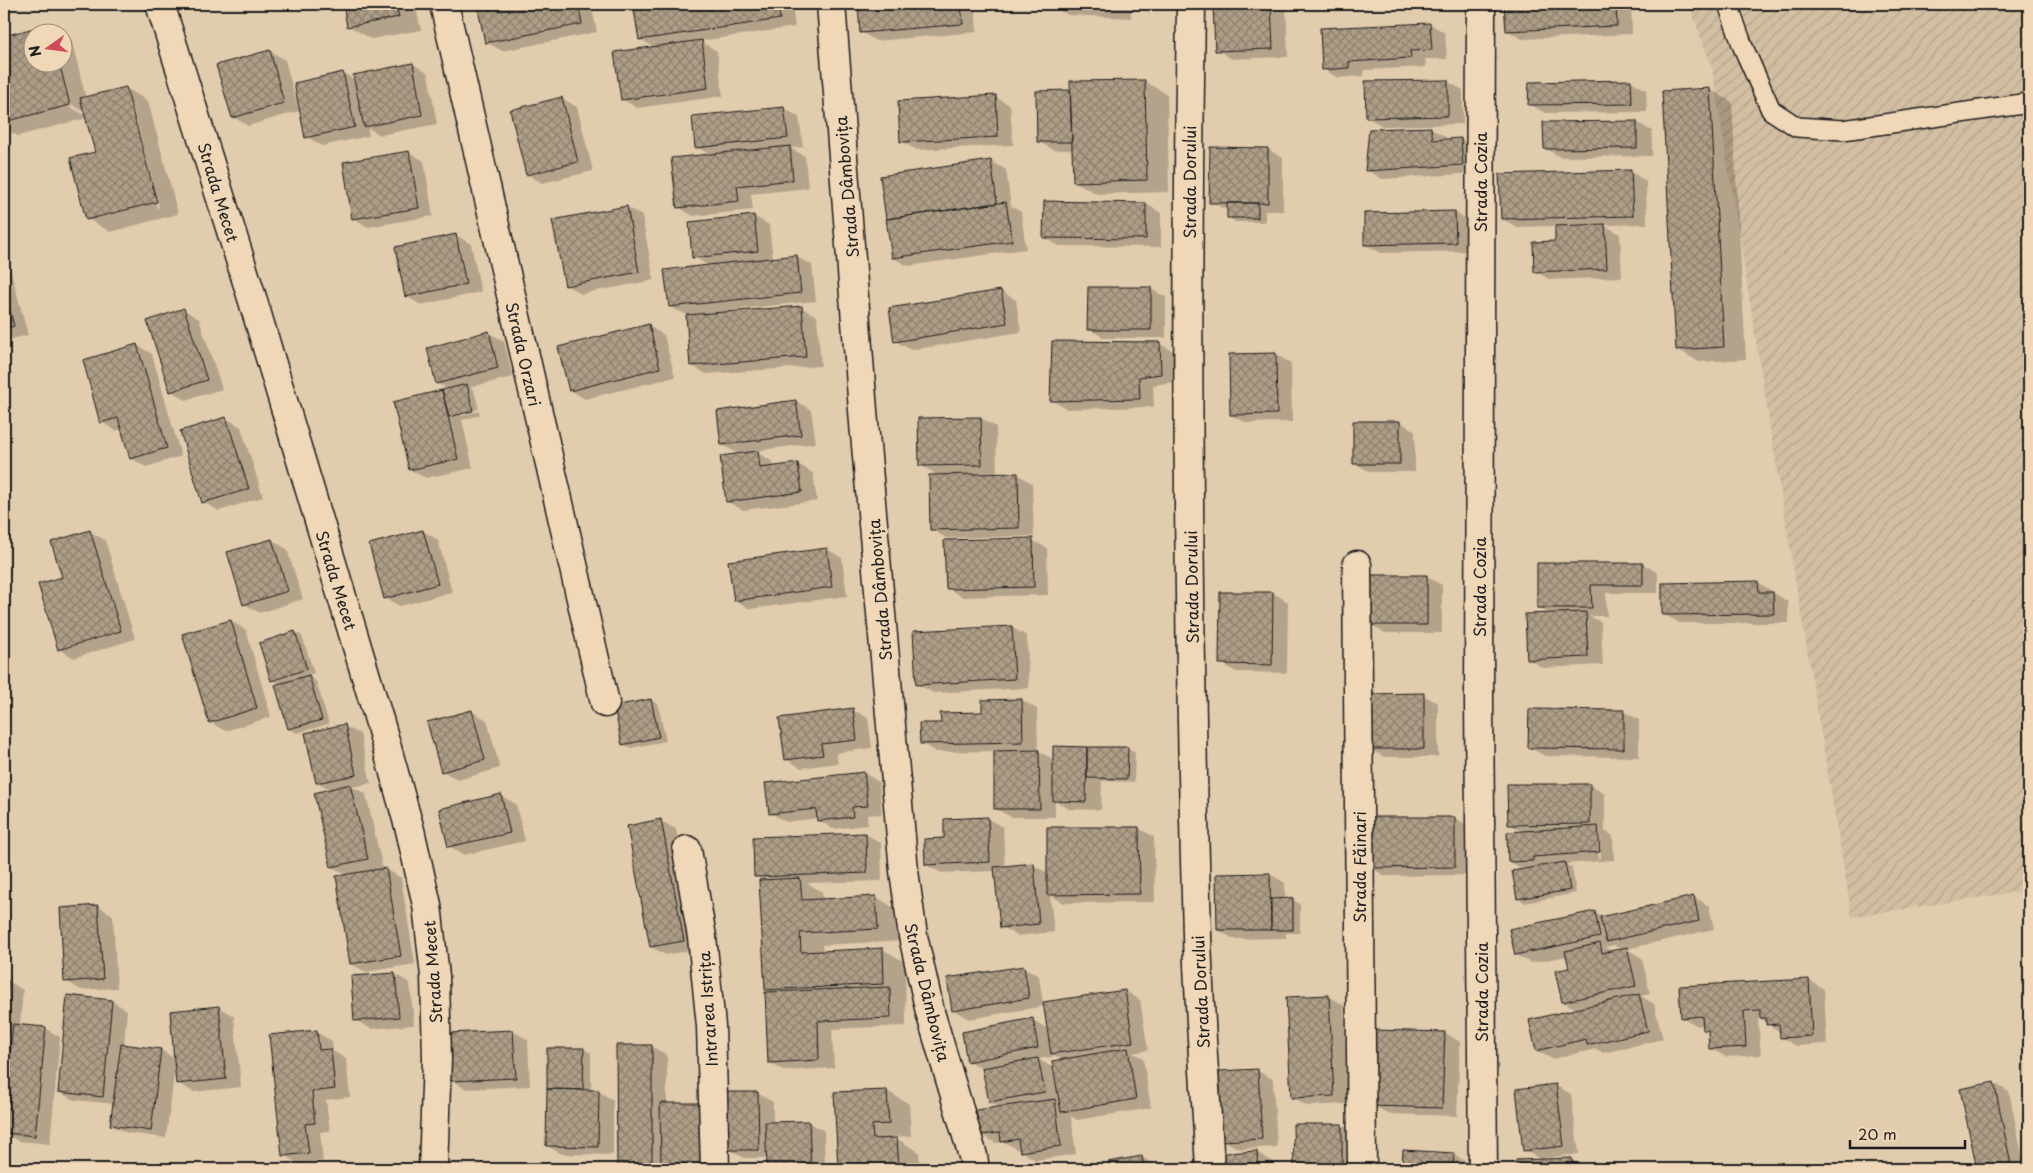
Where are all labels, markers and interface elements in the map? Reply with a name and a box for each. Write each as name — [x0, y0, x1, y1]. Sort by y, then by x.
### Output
north arrow — [22, 22, 72, 72]
text: N — [23, 43, 46, 59]
street label: Strada Dâmbovița — [828, 115, 864, 259]
street label: Strada Dorului — [1177, 125, 1201, 239]
street label: Strada Cozia — [1468, 132, 1492, 232]
street label: Strada Mecet — [192, 139, 246, 245]
street label: Strada Orzari — [500, 299, 548, 409]
street label: Strada Dâmbovița — [861, 518, 897, 662]
street label: Strada Mecet — [310, 527, 364, 633]
street label: Strada Dorului — [1178, 530, 1204, 644]
street label: Strada Cozia — [1467, 537, 1491, 637]
street label: Strada Făinari — [1347, 811, 1371, 923]
street label: Strada Mecet — [416, 919, 448, 1024]
street label: Strada Dâmbovița — [899, 920, 957, 1064]
street label: Strada Dorului — [1185, 935, 1215, 1049]
street label: Strada Cozia — [1469, 942, 1493, 1042]
street label: Intrarea Istrița — [691, 950, 723, 1068]
scale bar — [1850, 1118, 1966, 1150]
text: 20 m — [1858, 1122, 1897, 1145]

